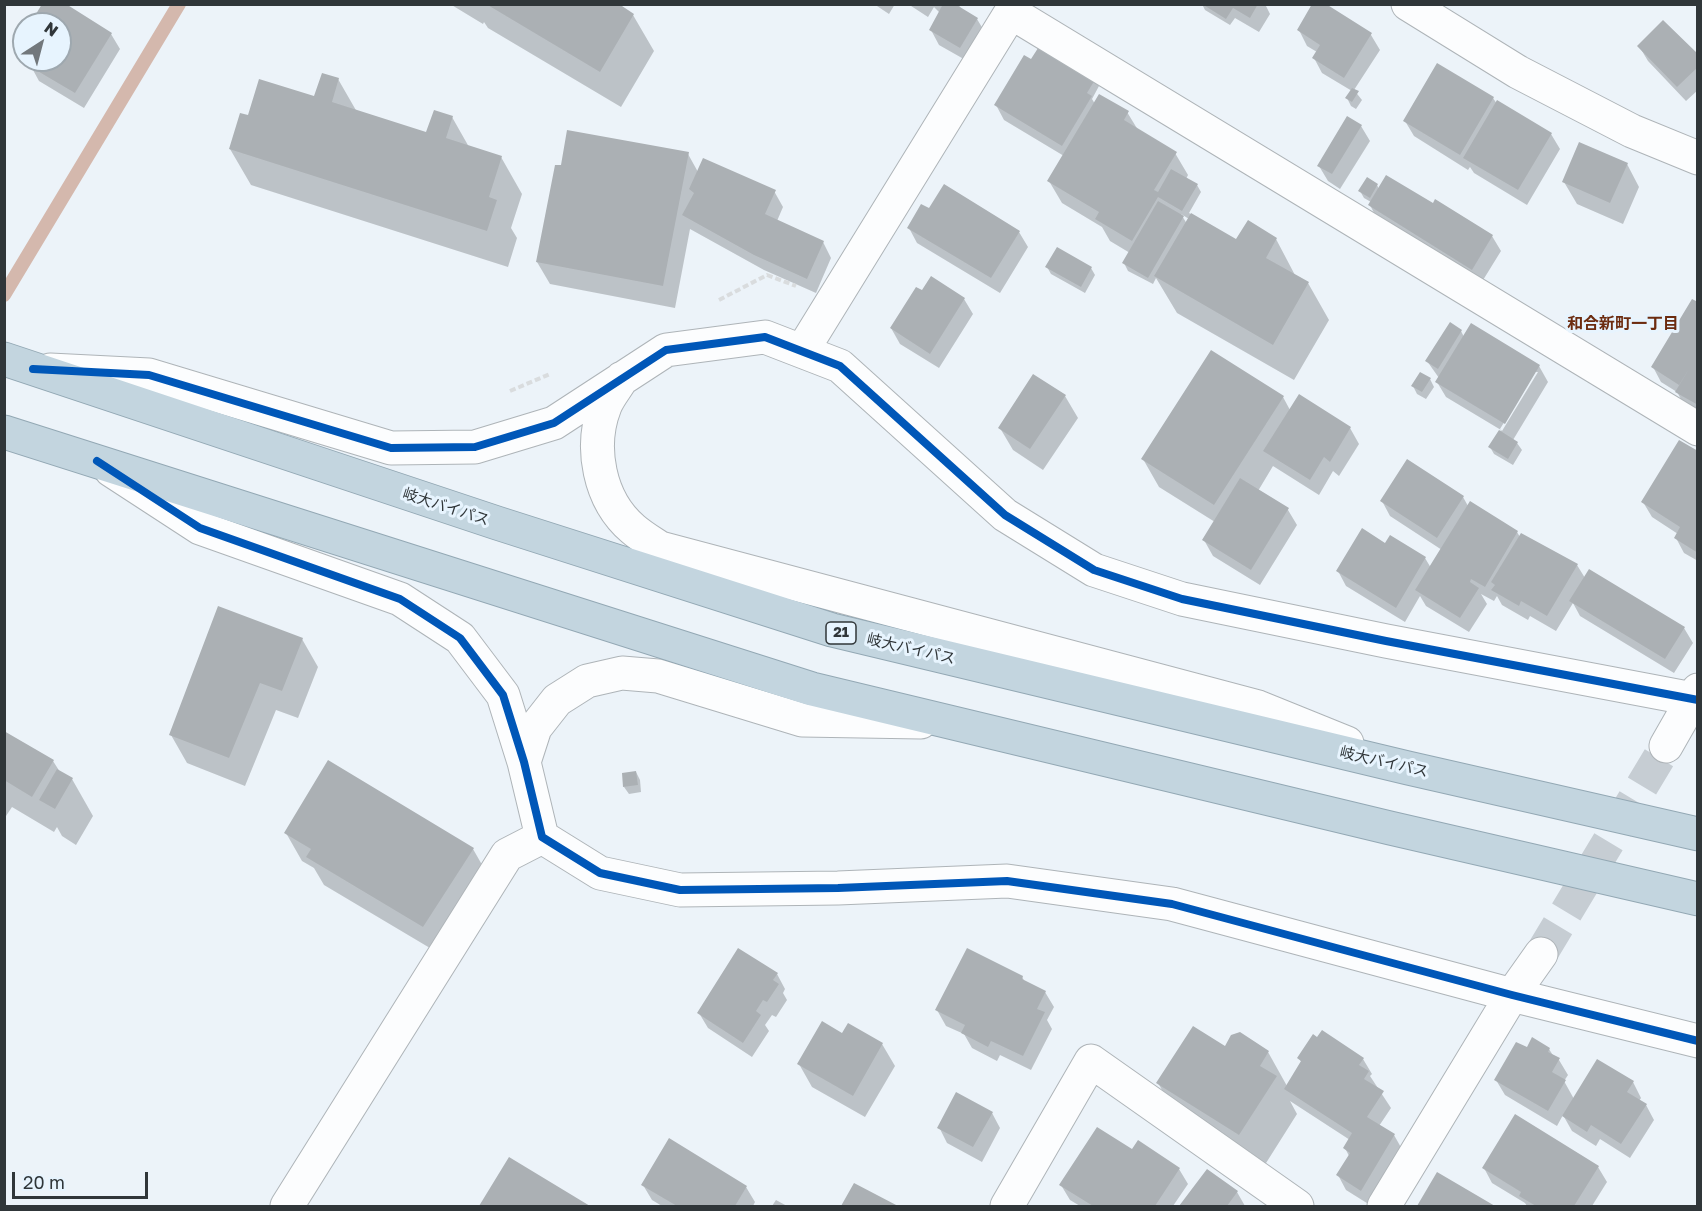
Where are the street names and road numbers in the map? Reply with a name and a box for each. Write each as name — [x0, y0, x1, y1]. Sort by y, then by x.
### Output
street label: 岐大バイパス — [400, 485, 492, 529]
road number: 21 — [826, 622, 856, 644]
street label: 岐大バイパス — [865, 630, 957, 668]
street label: 岐大バイパス — [1338, 743, 1430, 781]

